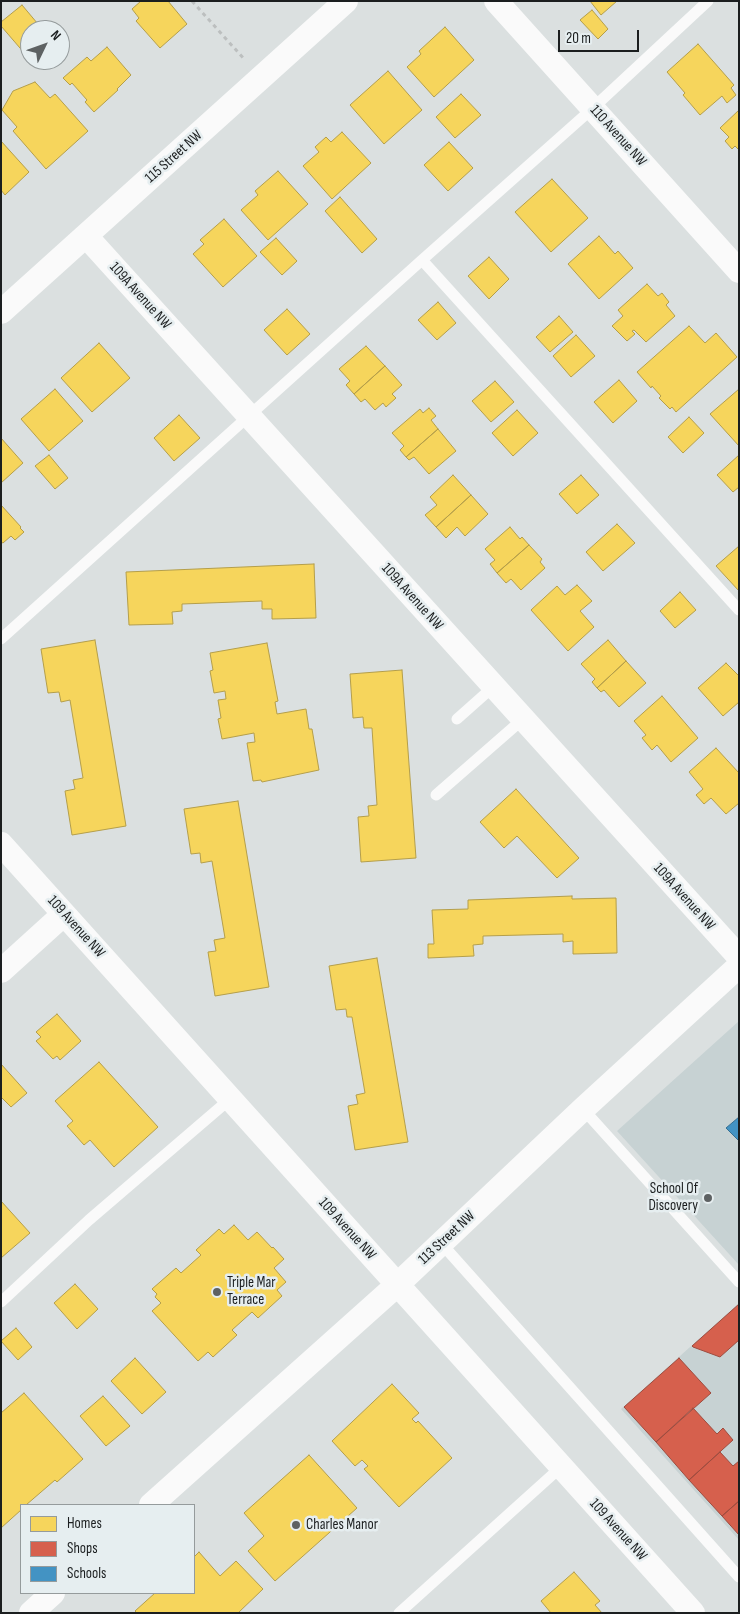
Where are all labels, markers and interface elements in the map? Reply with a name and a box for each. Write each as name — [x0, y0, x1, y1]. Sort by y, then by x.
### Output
north arrow — [20, 20, 70, 70]
scale bar — [560, 20, 641, 52]
text: N — [47, 27, 65, 44]
text: 20 m — [566, 29, 591, 48]
street label: 110 Avenue NW — [586, 102, 650, 170]
street label: 115 Street NW — [142, 127, 206, 187]
street label: 109A Avenue NW — [105, 259, 175, 333]
street label: 109A Avenue NW — [377, 560, 447, 634]
street label: 109A Avenue NW — [649, 860, 719, 934]
street label: 109 Avenue NW — [43, 892, 109, 962]
place label: School Of Discovery — [648, 1180, 698, 1215]
marker: School Of Discovery — [702, 1192, 714, 1204]
street label: 109 Avenue NW — [314, 1194, 380, 1264]
street label: 113 Street NW — [415, 1207, 479, 1269]
place label: Triple Mar Terrace — [227, 1274, 275, 1309]
marker: Triple Mar Terrace — [211, 1286, 223, 1298]
street label: 109 Avenue NW — [585, 1495, 651, 1565]
legend — [20, 1504, 195, 1594]
text: Homes — [67, 1514, 102, 1533]
place label: Charles Manor — [306, 1516, 378, 1534]
marker: Charles Manor — [290, 1519, 302, 1531]
text: Shops — [67, 1539, 98, 1558]
text: Schools — [67, 1564, 106, 1583]

